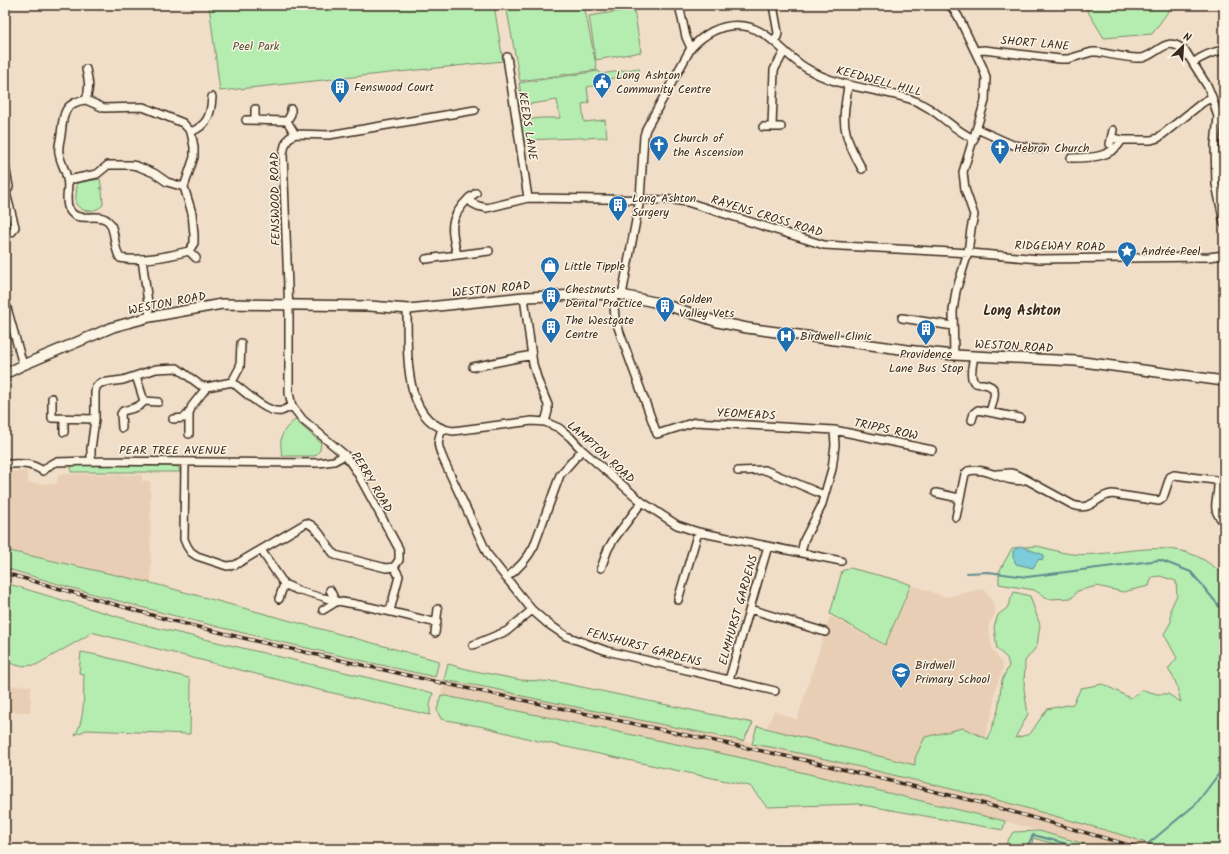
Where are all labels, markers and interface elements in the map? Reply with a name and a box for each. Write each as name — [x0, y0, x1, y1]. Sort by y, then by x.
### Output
north arrow — [1163, 26, 1203, 66]
text: N — [1180, 28, 1194, 47]
street label: SHORT LANE — [1000, 31, 1071, 56]
park label: Peel Park — [233, 37, 280, 56]
street label: KEEDWELL HILL — [834, 61, 924, 102]
place label: Long Ashton Community Centre — [616, 66, 711, 99]
public building icon: Long Ashton Community Centre — [591, 71, 613, 99]
building icon: Fenswood Court — [329, 76, 351, 104]
place label: Fenswood Court — [354, 78, 434, 97]
street label: KEEDS LANE — [513, 90, 542, 163]
place label: Church of the Ascension — [673, 129, 744, 162]
church icon: Church of the Ascension — [648, 134, 670, 162]
church icon: Hebron Church — [989, 137, 1011, 165]
place label: Hebron Church — [1014, 139, 1090, 158]
street label: FENSWOOD ROAD — [265, 152, 286, 246]
place label: Long Ashton Surgery — [632, 189, 696, 222]
street label: RAYENS CROSS ROAD — [709, 190, 825, 243]
building icon: Long Ashton Surgery — [607, 194, 629, 222]
street label: RIDGEWAY ROAD — [1015, 236, 1106, 257]
place icon: Andrée Peel — [1116, 240, 1138, 268]
place label: Andrée Peel — [1141, 242, 1200, 261]
shop icon: Little Tipple — [539, 255, 561, 283]
place label: Little Tipple — [564, 257, 626, 276]
street label: WESTON ROAD — [451, 276, 532, 303]
place label: Chestnuts Dental Practice — [565, 280, 643, 313]
building icon: Chestnuts Dental Practice — [540, 285, 562, 313]
street label: WESTON ROAD — [127, 287, 208, 320]
place label: Golden Valley Vets — [679, 290, 734, 323]
building icon: Golden Valley Vets — [654, 295, 676, 323]
district label: Long Ashton — [983, 300, 1061, 322]
place label: The Westgate Centre — [565, 311, 635, 344]
building icon: The Westgate Centre — [540, 316, 562, 344]
building icon: Providence Lane Bus Stop — [915, 318, 937, 346]
hospital icon: Birdwell Clinic — [775, 325, 797, 353]
place label: Birdwell Clinic — [800, 327, 872, 346]
street label: WESTON ROAD — [974, 335, 1054, 358]
place label: Providence Lane Bus Stop — [889, 345, 963, 378]
street label: YEOMEADS — [716, 403, 777, 426]
street label: TRIPPS ROW — [852, 413, 920, 446]
street label: LAMPTON ROAD — [562, 417, 639, 488]
street label: PEAR TREE AVENUE — [119, 441, 228, 460]
street label: PERRY ROAD — [346, 448, 398, 517]
street label: ELMHURST GARDENS — [714, 552, 763, 667]
street label: FENSHURST GARDENS — [584, 623, 704, 672]
place label: Birdwell Primary School — [915, 656, 990, 689]
school or university icon: Birdwell Primary School — [890, 661, 912, 689]

